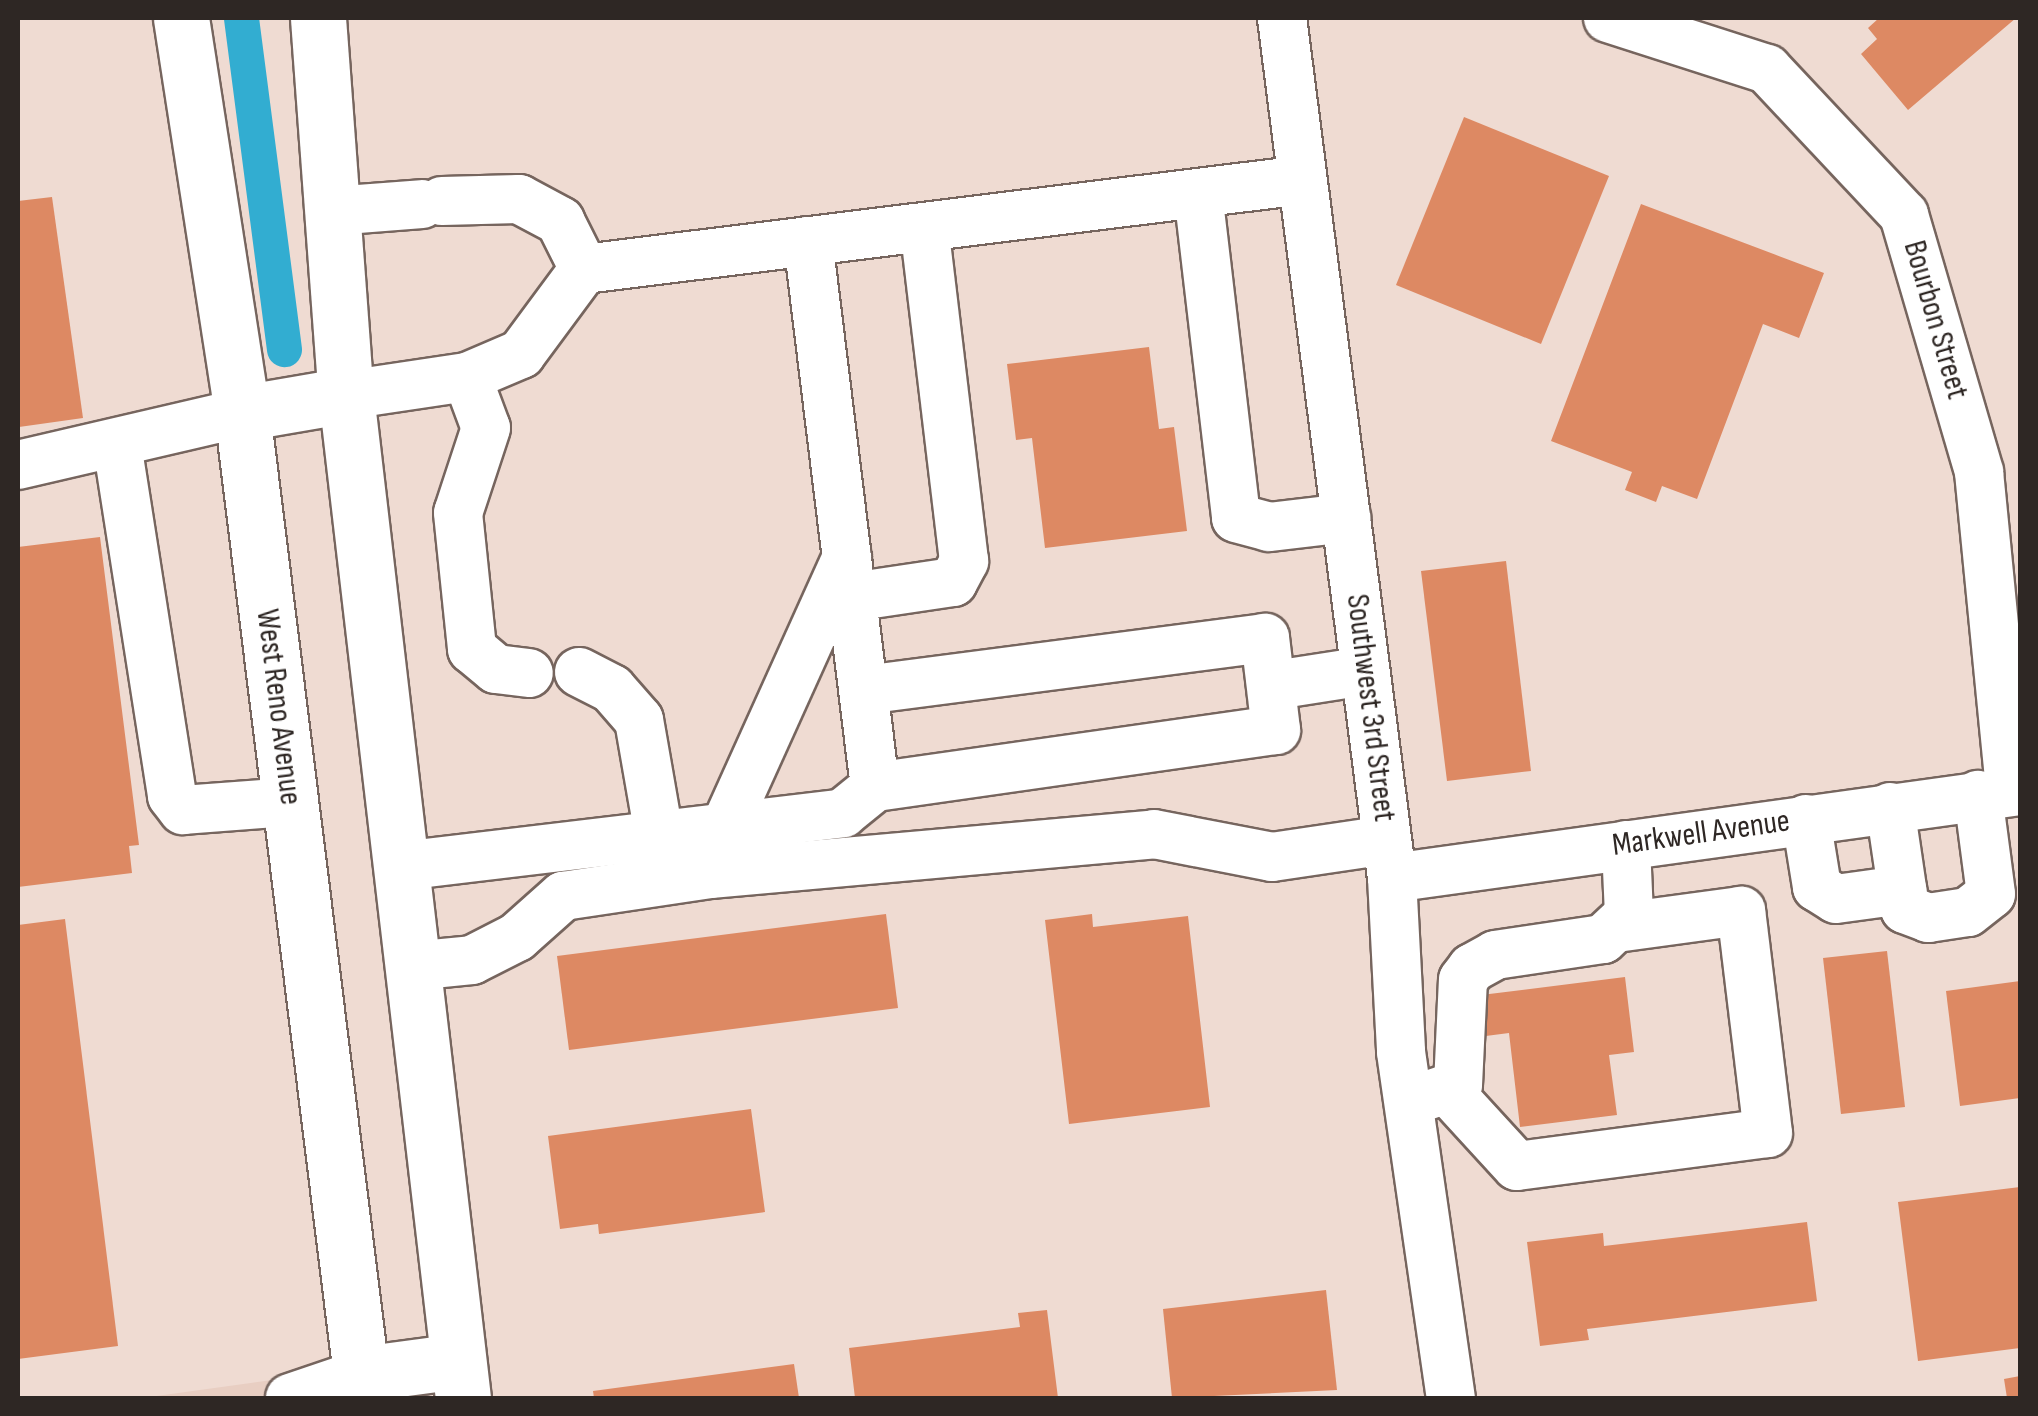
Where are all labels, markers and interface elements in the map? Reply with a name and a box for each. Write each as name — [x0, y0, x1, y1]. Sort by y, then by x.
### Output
street label: Bourbon Street — [1894, 236, 1976, 404]
street label: Southwest 3rd Street — [1337, 592, 1403, 824]
street label: West Reno Avenue — [247, 607, 309, 807]
street label: Markwell Avenue — [1610, 803, 1792, 865]

